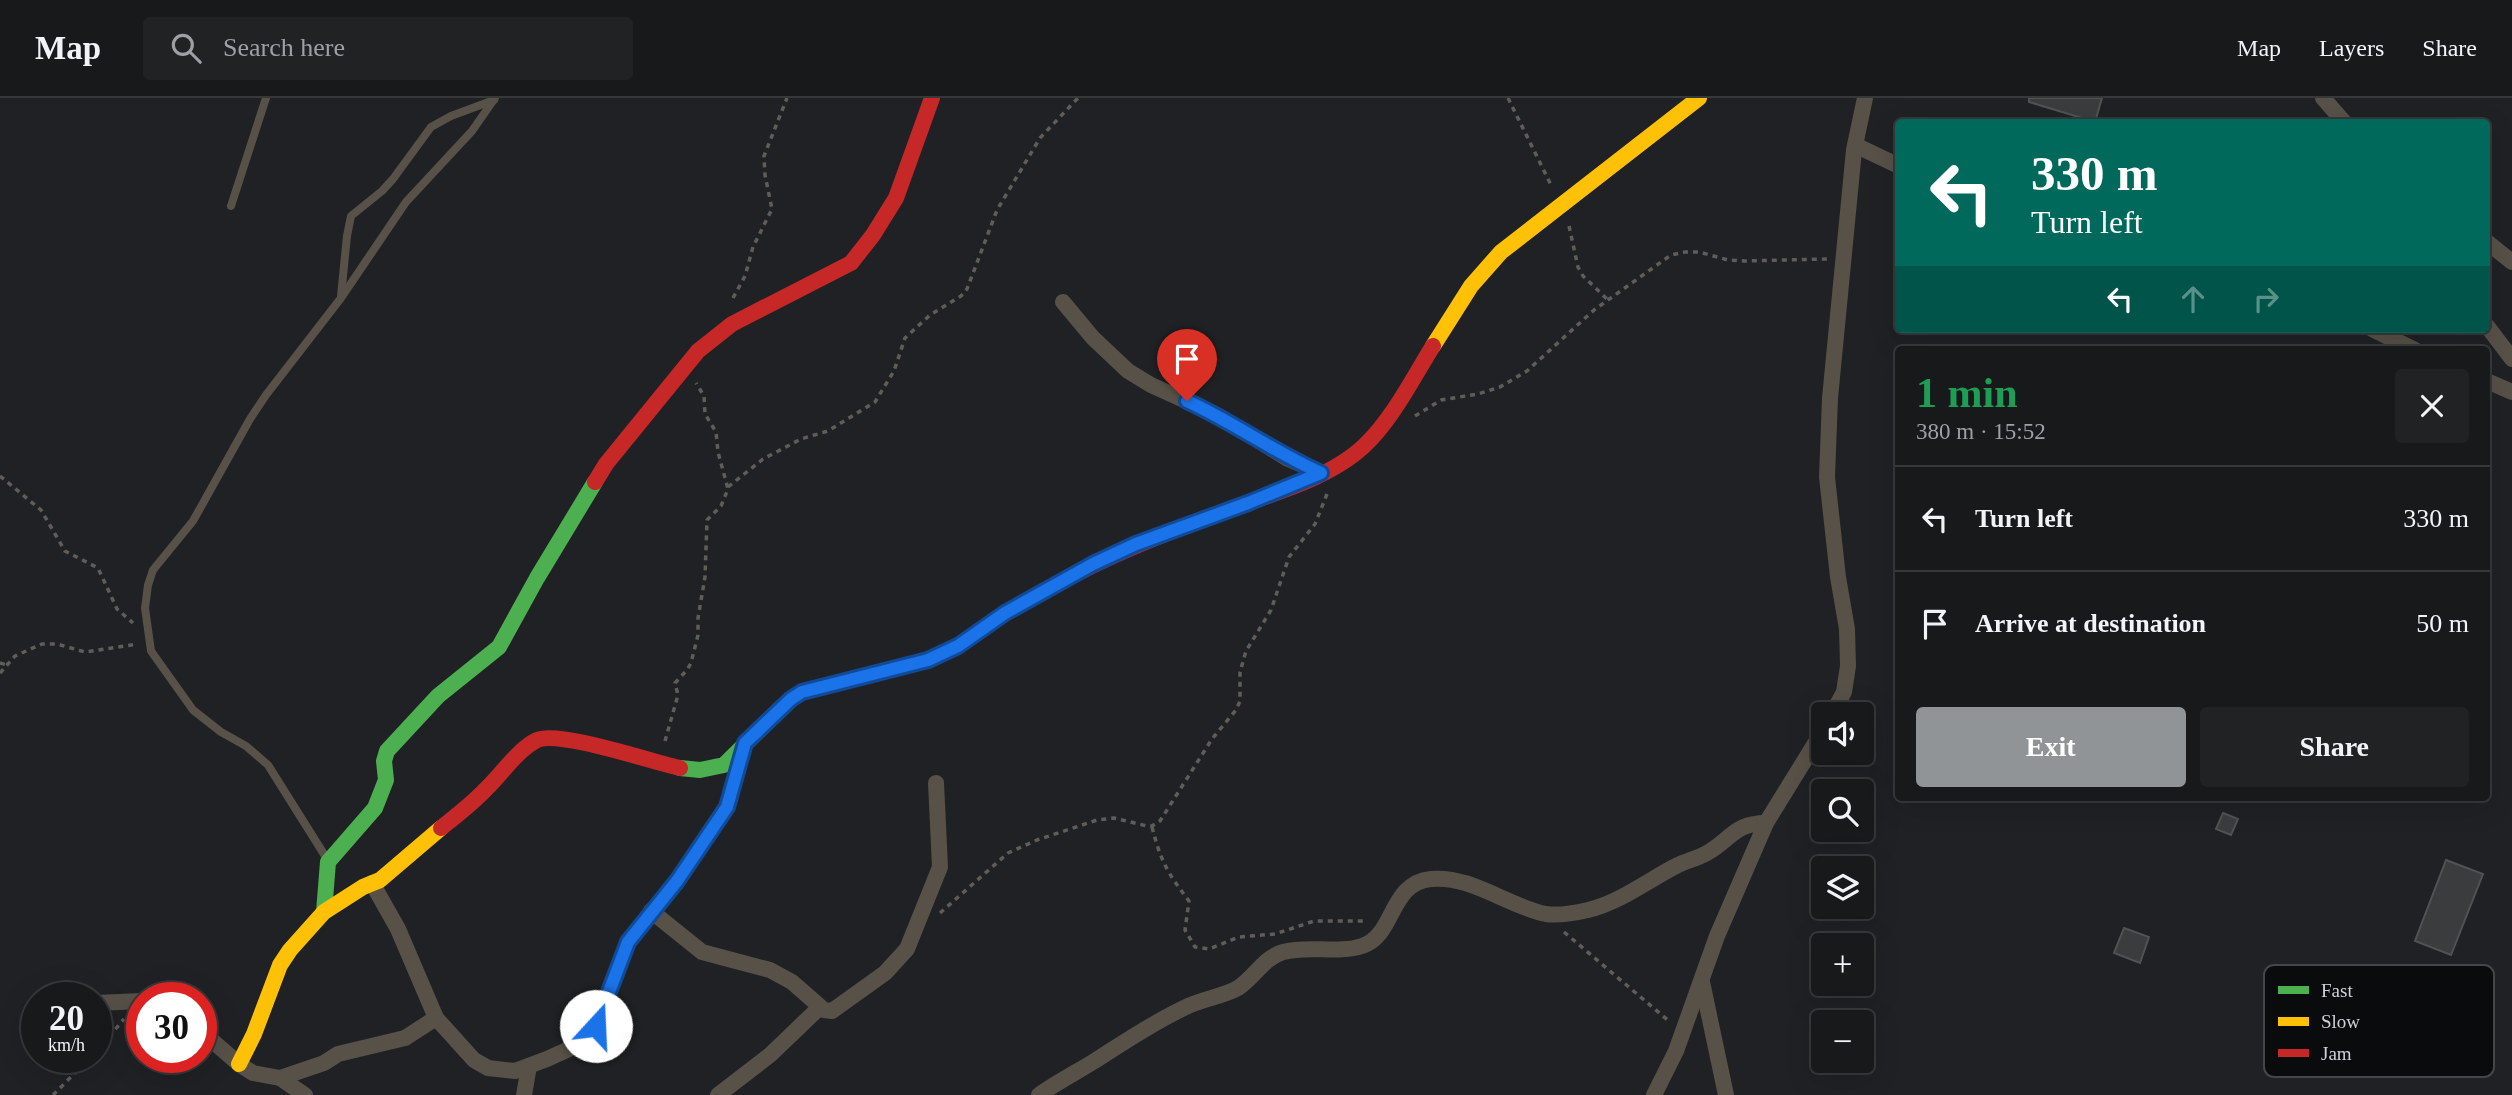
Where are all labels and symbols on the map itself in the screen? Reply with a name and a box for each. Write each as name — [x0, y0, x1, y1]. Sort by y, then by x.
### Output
pin — [1157, 329, 1217, 401]
legend — [2264, 965, 2494, 1077]
text: Fast — [2321, 980, 2353, 1001]
speed limit sign: 30 — [126, 982, 217, 1073]
position arrow — [559, 989, 633, 1063]
text: Slow — [2321, 1011, 2360, 1032]
text: Jam — [2321, 1043, 2352, 1064]

